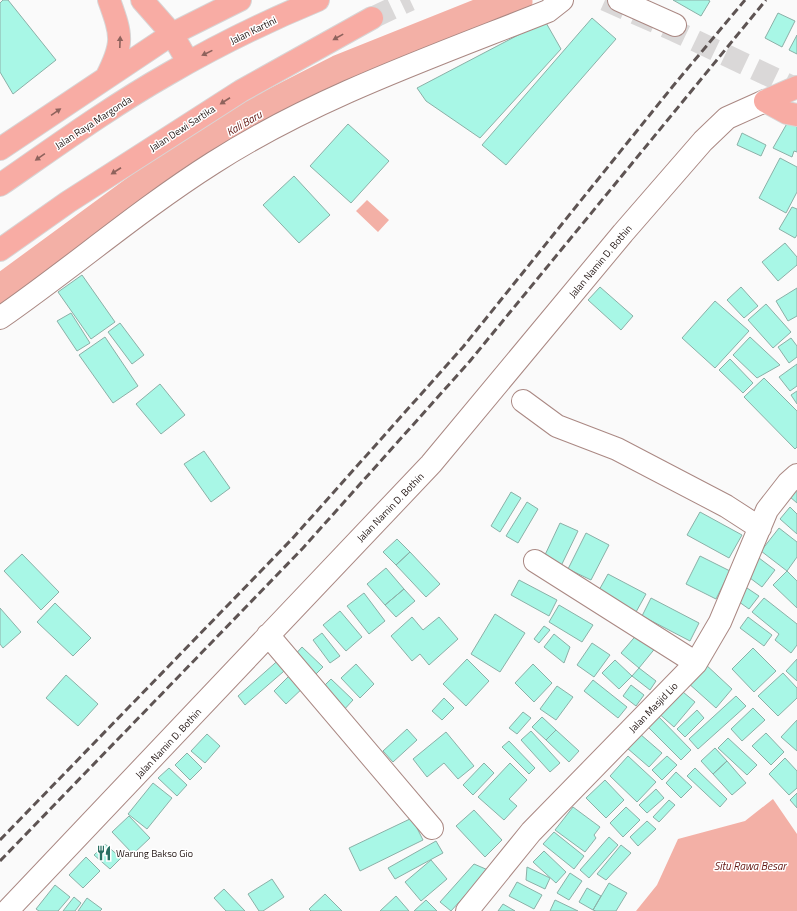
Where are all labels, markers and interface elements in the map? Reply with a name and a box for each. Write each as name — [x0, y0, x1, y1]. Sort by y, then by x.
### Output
street label: Jalan Kartini — [227, 13, 279, 48]
one-way arrow — [332, 33, 344, 40]
one-way arrow — [116, 36, 123, 48]
one-way arrow — [202, 50, 213, 56]
street label: Jalan Raya Margonda — [52, 92, 135, 153]
one-way arrow — [220, 97, 230, 105]
street label: Jalan Dewi Sartika — [146, 102, 218, 155]
water label: Kali Baru — [223, 106, 266, 140]
one-way arrow — [50, 108, 61, 115]
one-way arrow — [35, 153, 45, 161]
one-way arrow — [111, 167, 121, 175]
street label: Jalan Namin D. Bothin — [565, 222, 635, 301]
street label: Jalan Namin D. Bothin — [353, 469, 427, 545]
street label: Jalan Masjid Lio — [625, 679, 681, 736]
street label: Jalan Namin D. Bothin — [132, 705, 205, 782]
restaurant icon: Warung Bakso Gio — [95, 844, 113, 862]
place label: Warung Bakso Gio — [116, 846, 193, 861]
water label: Situ Rawa Besar — [714, 858, 787, 874]

